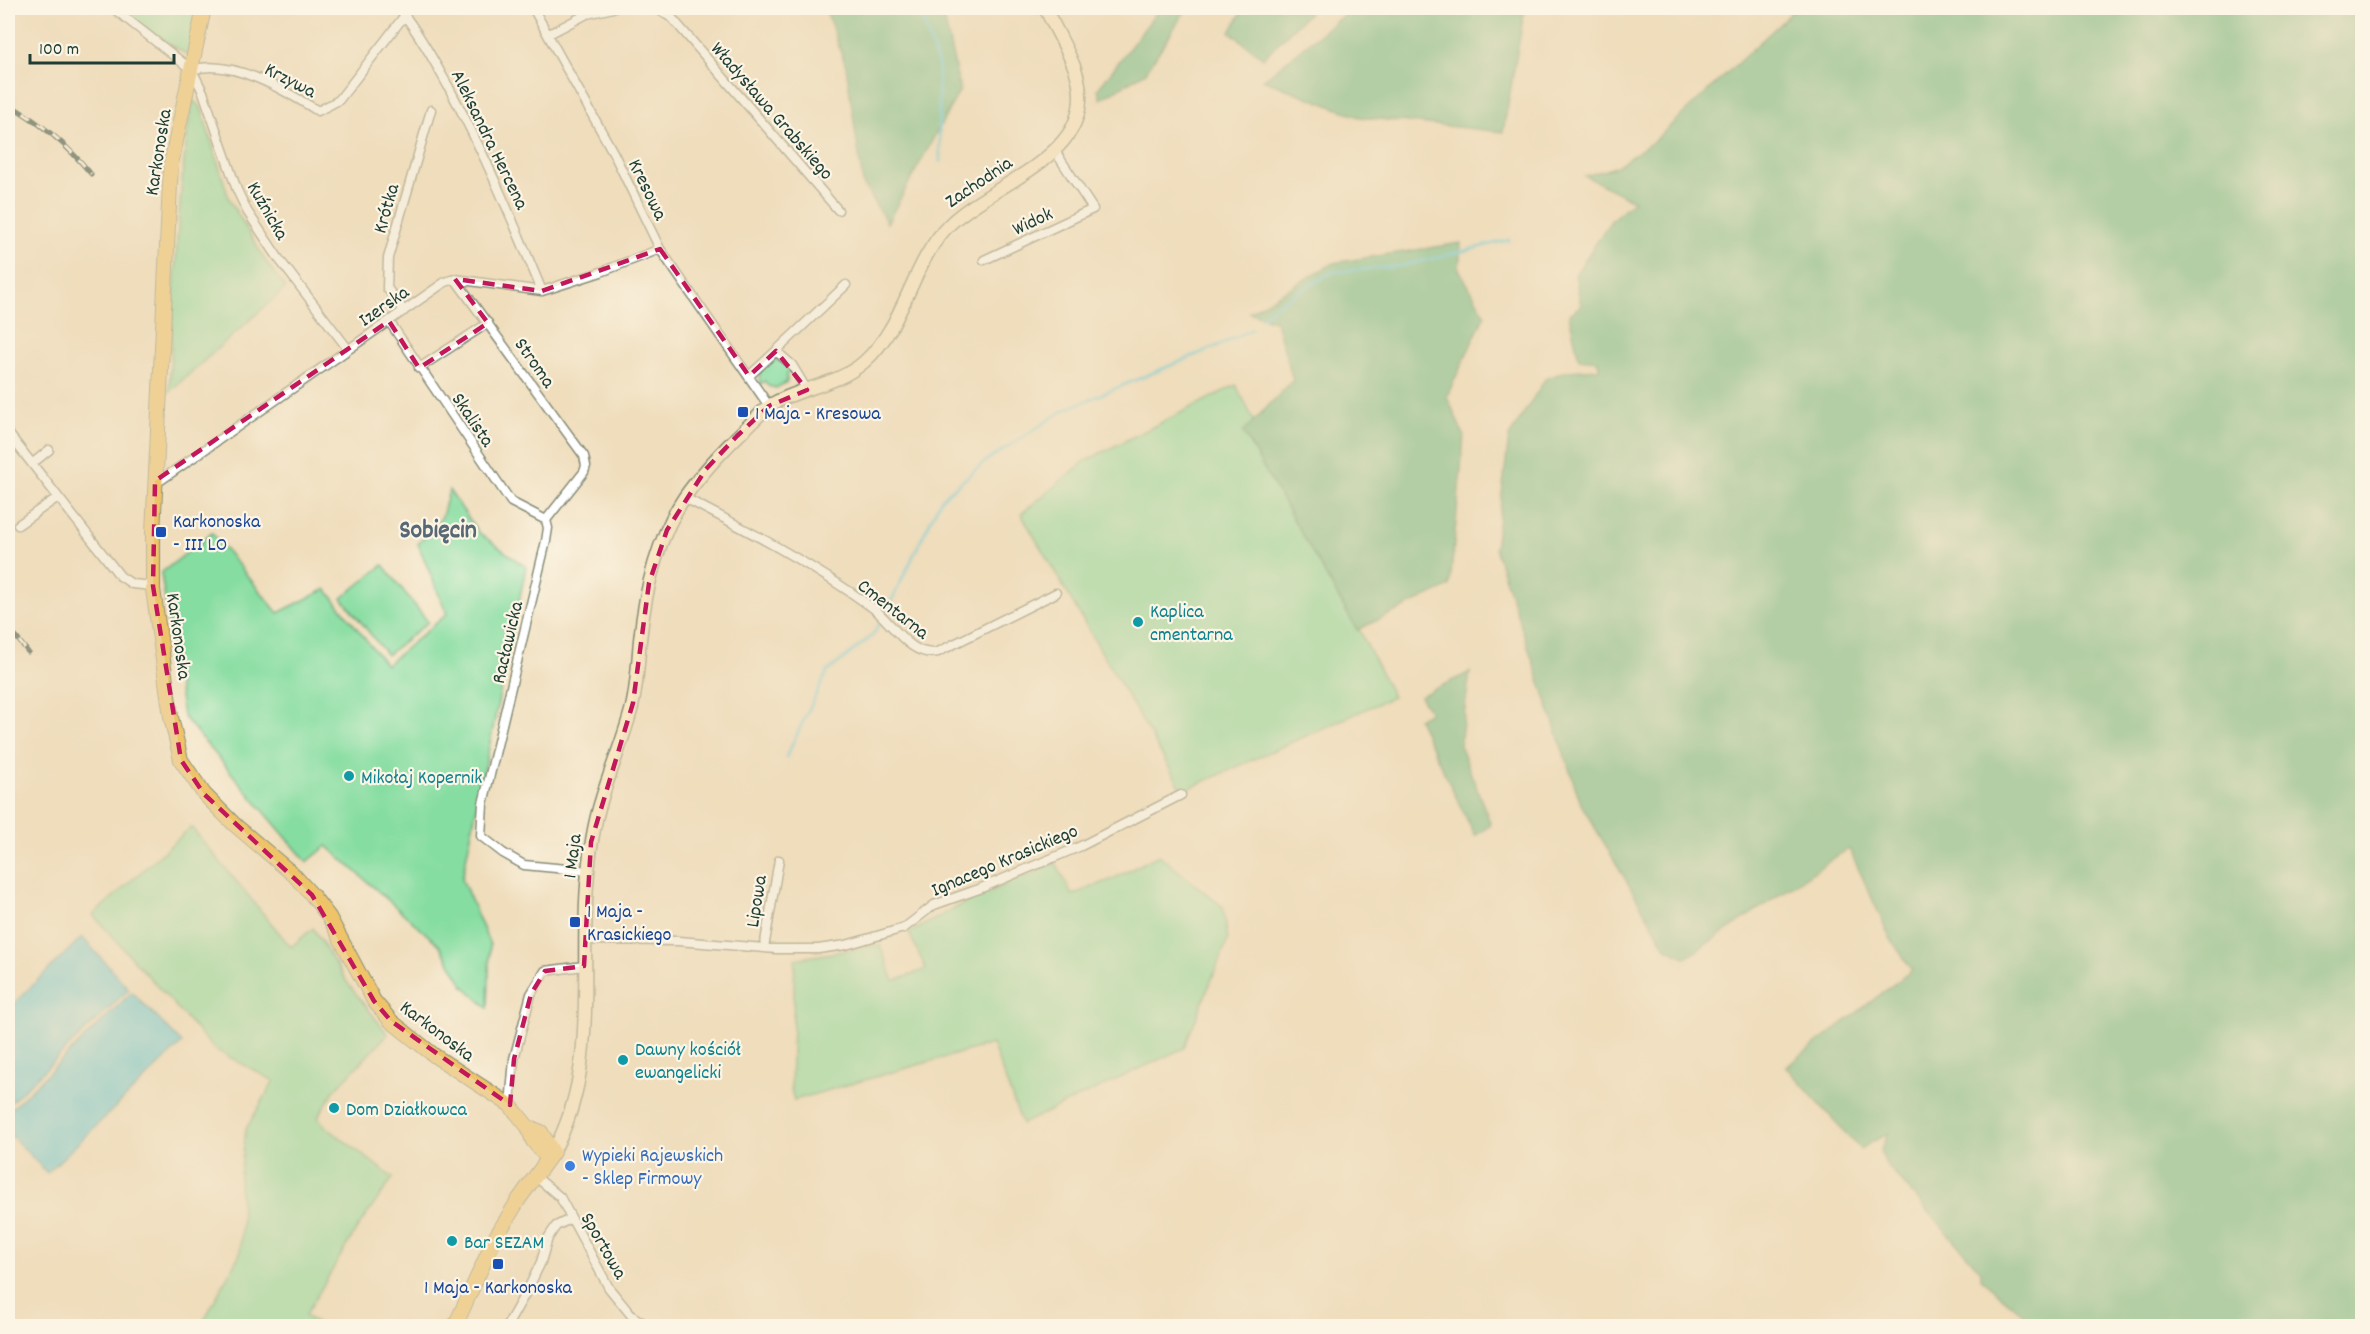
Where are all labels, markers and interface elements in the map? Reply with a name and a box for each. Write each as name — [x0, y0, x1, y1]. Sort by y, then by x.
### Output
scale bar — [30, 27, 174, 65]
street label: Władysława Grabskiego — [703, 37, 839, 187]
text: 100 m — [39, 38, 79, 63]
street label: Krzywa — [259, 57, 321, 107]
street label: Aleksandra Hercena — [442, 66, 535, 215]
street label: Karkonoska — [139, 107, 181, 198]
street label: Zachodnia — [940, 150, 1020, 216]
street label: Kresowa — [619, 155, 673, 226]
street label: Kuźnicka — [238, 177, 295, 246]
street label: Krótka — [367, 180, 408, 237]
street label: Widok — [1008, 201, 1058, 244]
street label: Izerska — [354, 280, 416, 335]
street label: Stroma — [506, 333, 561, 395]
street label: Skalista — [443, 388, 500, 454]
place label: 1 Maja - Kresowa — [755, 401, 881, 429]
marker: 1 Maja - Kresowa — [736, 405, 750, 419]
place label: Karkonoska - III LO — [173, 509, 261, 560]
district label: Sobięcin — [399, 513, 477, 550]
marker: Karkonoska - III LO — [154, 525, 168, 539]
street label: Cmentarna — [850, 573, 935, 648]
street label: Karkonoska — [157, 591, 197, 682]
street label: Racławicka — [486, 598, 532, 687]
place label: Kaplica cmentarna — [1150, 599, 1233, 650]
marker: Kaplica cmentarna — [1131, 615, 1145, 629]
place label: Mikołaj Kopernik — [361, 765, 482, 793]
marker: Mikołaj Kopernik — [342, 769, 356, 783]
street label: Ignacego Krasickiego — [927, 818, 1083, 905]
street label: 1 Maja — [557, 832, 591, 880]
street label: Lipowa — [740, 873, 776, 929]
place label: 1 Maja - Krasickiego — [587, 899, 672, 950]
marker: 1 Maja - Krasickiego — [568, 915, 582, 929]
street label: Karkonoska — [393, 995, 480, 1070]
place label: Dawny kościół ewangelicki — [635, 1037, 741, 1088]
marker: Dawny kościół ewangelicki — [616, 1053, 630, 1067]
place label: Dom Działkowca — [346, 1097, 468, 1125]
marker: Dom Działkowca — [327, 1101, 341, 1115]
place label: Wypieki Rajewskich - Sklep Firmowy — [582, 1143, 723, 1194]
marker: Wypieki Rajewskich - Sklep Firmowy — [563, 1159, 577, 1173]
street label: Sportowa — [572, 1208, 633, 1286]
place label: Bar SEZAM — [464, 1230, 544, 1258]
marker: Bar SEZAM — [445, 1234, 459, 1248]
marker: 1 Maja - Karkonoska — [491, 1257, 505, 1271]
place label: 1 Maja - Karkonoska — [424, 1275, 573, 1303]

